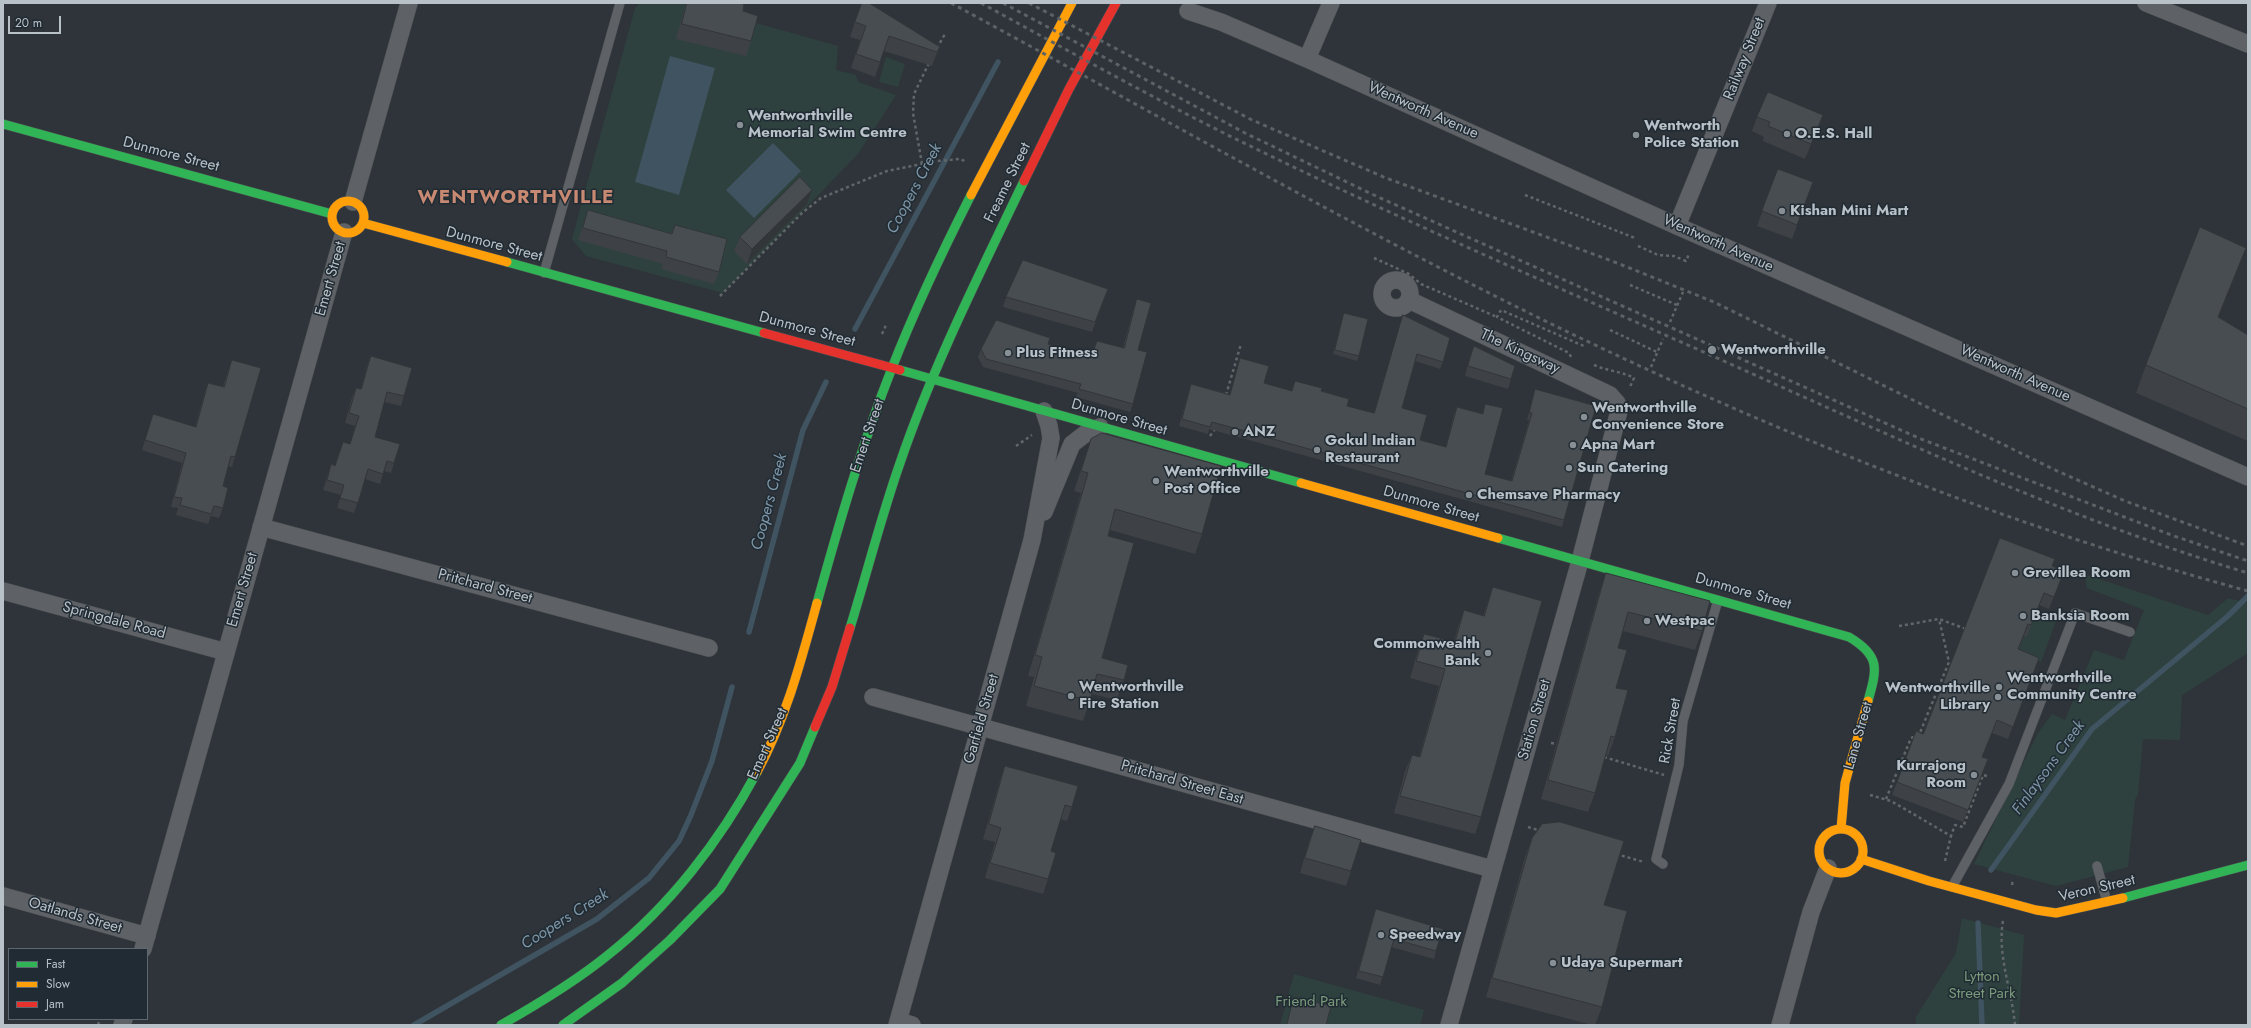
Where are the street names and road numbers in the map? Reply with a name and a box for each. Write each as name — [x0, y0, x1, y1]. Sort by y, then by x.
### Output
street label: Railway Street — [1720, 15, 1770, 103]
street label: Wentworth Avenue — [1365, 79, 1481, 143]
street label: Dunmore Street — [121, 134, 221, 176]
street label: Freame Street — [981, 140, 1035, 226]
street label: Wentworth Avenue — [1660, 212, 1776, 276]
street label: Dunmore Street — [444, 224, 544, 266]
street label: Emert Street — [312, 240, 350, 318]
street label: Dunmore Street — [757, 309, 857, 351]
street label: The Kingsway — [1477, 326, 1563, 378]
street label: Wentworth Avenue — [1957, 342, 2073, 406]
street label: Dunmore Street — [1069, 396, 1169, 440]
street label: Emert Street — [847, 397, 889, 475]
street label: Dunmore Street — [1381, 483, 1481, 527]
street label: Emert Street — [224, 551, 262, 629]
street label: Pritchard Street — [436, 566, 534, 608]
street label: Dunmore Street — [1693, 570, 1793, 614]
street label: Springdale Road — [60, 599, 168, 643]
street label: Garfield Street — [961, 672, 1003, 766]
street label: Station Street — [1515, 678, 1555, 762]
street label: Rick Street — [1656, 697, 1686, 765]
street label: Lane Street — [1841, 700, 1877, 772]
street label: Emert Street — [744, 705, 792, 783]
street label: Pritchard Street East — [1119, 757, 1245, 809]
street label: Veron Street — [2057, 871, 2137, 907]
street label: Oatlands Street — [26, 894, 124, 938]

